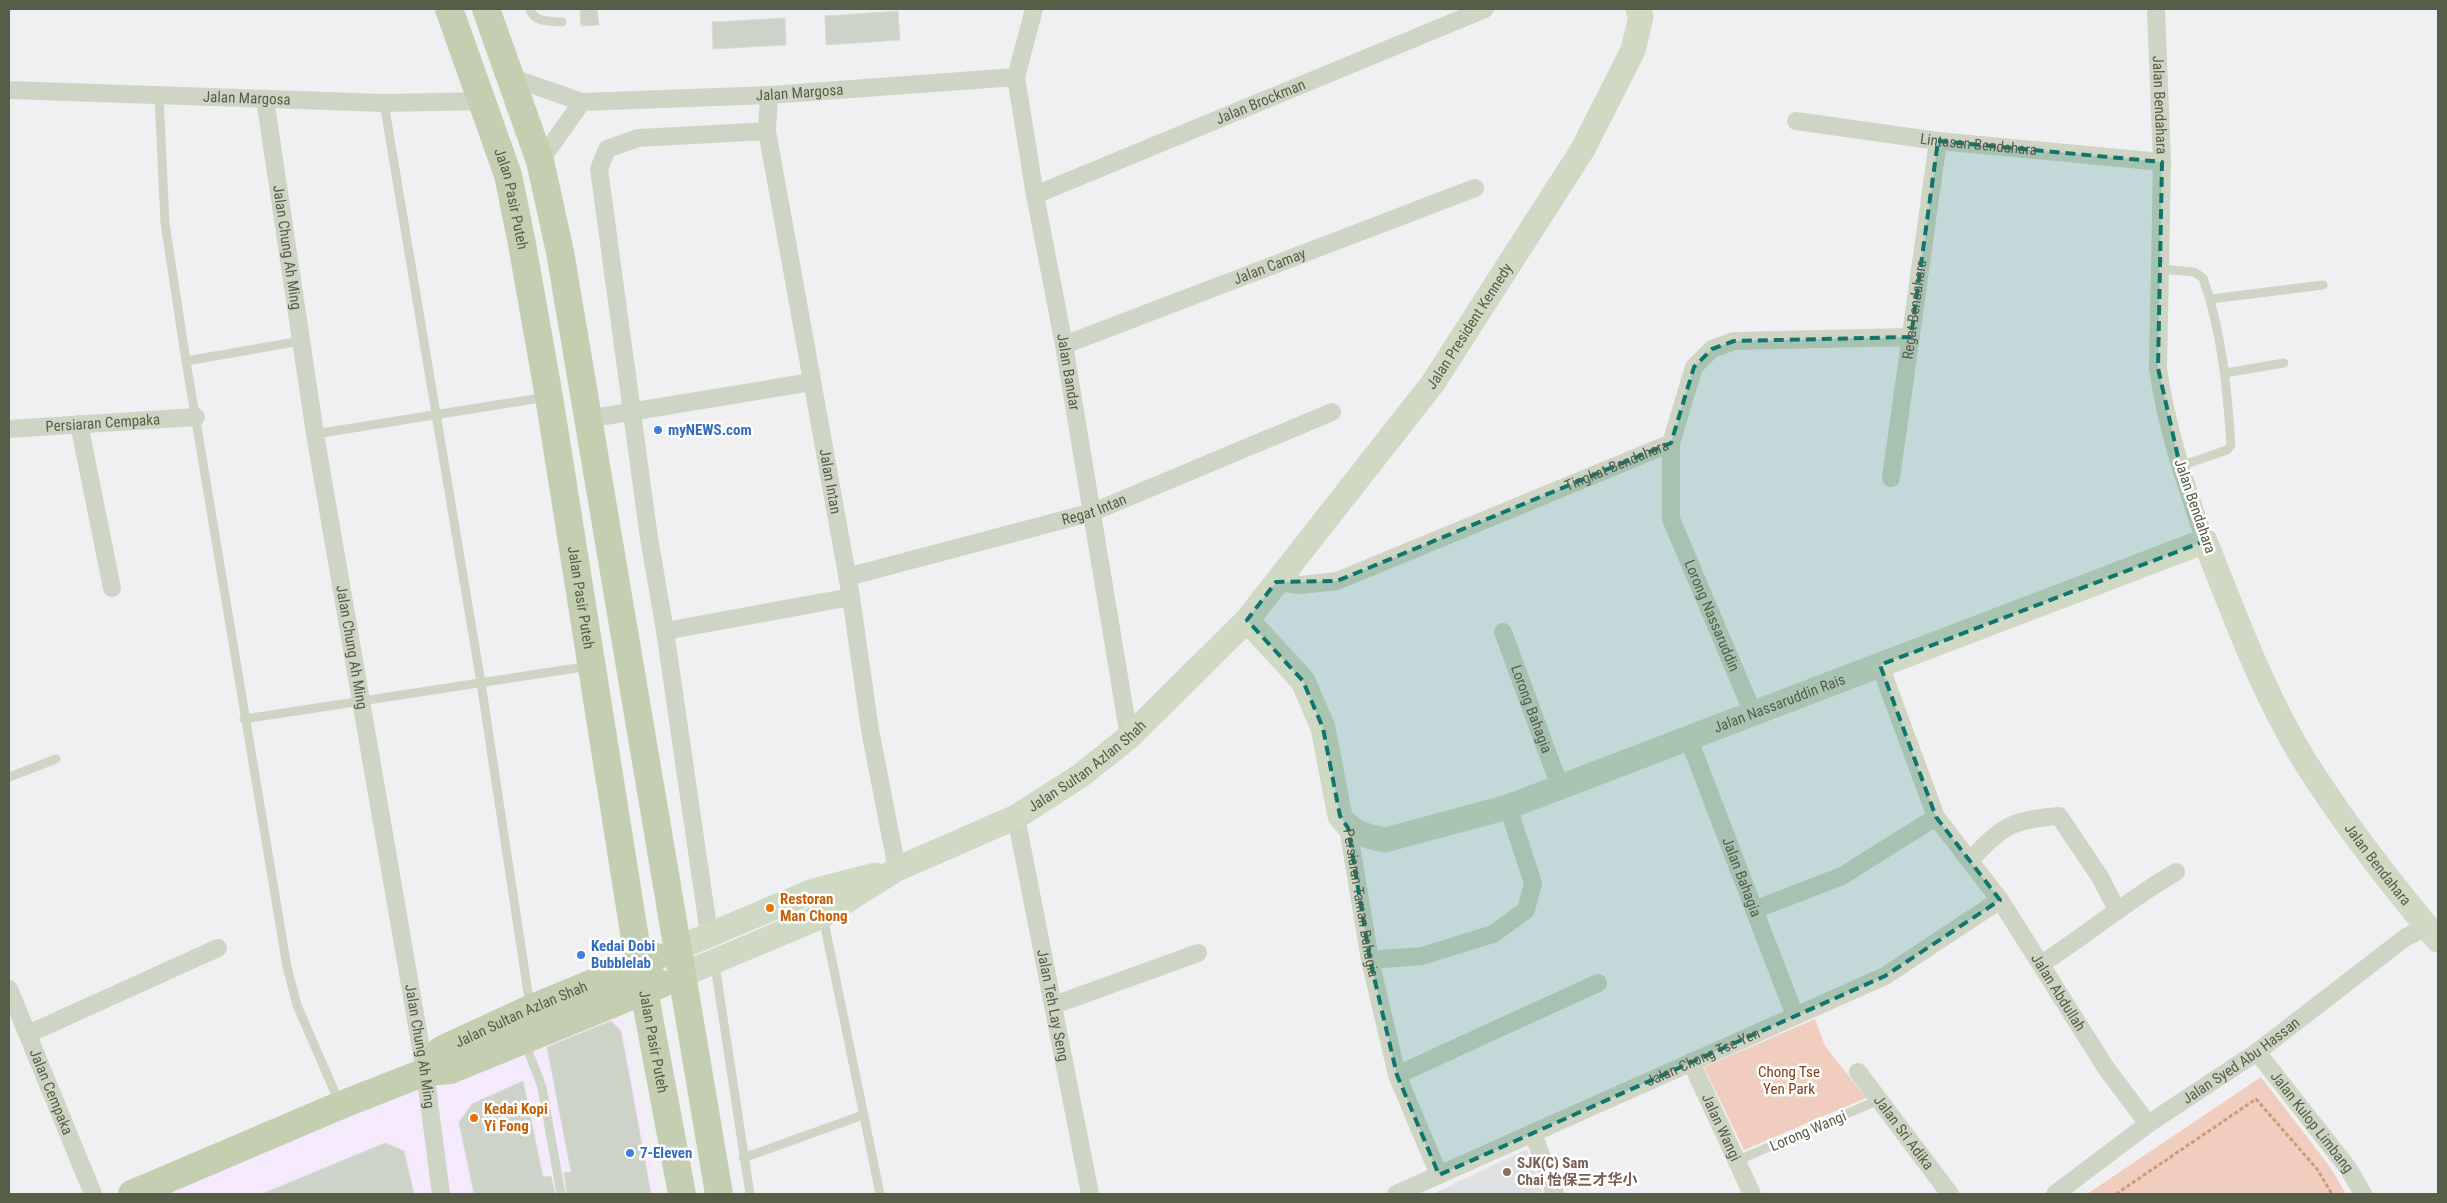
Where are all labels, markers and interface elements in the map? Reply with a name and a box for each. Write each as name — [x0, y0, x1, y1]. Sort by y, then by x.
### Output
street label: Jalan Bendahara — [2149, 55, 2171, 155]
street label: Jalan Brockman — [1213, 75, 1308, 128]
street label: Jalan Margosa — [755, 81, 844, 104]
street label: Jalan Margosa — [203, 88, 291, 109]
street label: Lintasan Bendahara — [1919, 130, 2038, 159]
street label: Jalan Pasir Puteh — [490, 145, 532, 251]
street label: Jalan Chung Ah Ming — [269, 184, 305, 311]
street label: Jalan Camay — [1231, 245, 1308, 288]
street label: Regat Bendahara — [1899, 259, 1930, 361]
street label: Jalan President Kennedy — [1423, 260, 1516, 393]
street label: Jalan Bandar — [1053, 332, 1084, 412]
street label: Persiaran Cempaka — [45, 410, 161, 436]
place label: myNEWS.com — [668, 421, 752, 439]
marker: myNEWS.com — [652, 424, 664, 436]
street label: Tingkat Bendahara — [1562, 436, 1671, 495]
street label: Jalan Intan — [815, 447, 845, 515]
street label: Jalan Bendahara — [2170, 456, 2220, 556]
street label: Regat Intan — [1060, 490, 1129, 529]
street label: Jalan Pasir Puteh — [564, 545, 598, 650]
street label: Lorong Nassaruddin — [1680, 557, 1743, 674]
street label: Jalan Chung Ah Ming — [332, 584, 371, 711]
street label: Lorong Bahagia — [1507, 662, 1556, 756]
street label: Jalan Nassaruddin Rais — [1711, 670, 1848, 737]
street label: Jalan Sultan Azlan Shah — [1025, 716, 1150, 816]
street label: Jalan Bendahara — [2341, 820, 2415, 909]
street label: Persiaran Taman Bahagia — [1339, 827, 1383, 979]
street label: Jalan Bahagia — [1718, 835, 1765, 919]
place label: Restoran Man Chong — [780, 890, 848, 925]
marker: Restoran Man Chong — [764, 902, 776, 914]
place label: Kedai Dobi Bubblelab — [591, 937, 655, 972]
street label: Jalan Teh Lay Seng — [1033, 948, 1073, 1063]
marker: Kedai Dobi Bubblelab — [575, 949, 587, 961]
street label: Jalan Abdullah — [2027, 950, 2089, 1034]
street label: Jalan Sultan Azlan Shah — [452, 977, 590, 1051]
street label: Jalan Chung Ah Ming — [401, 983, 439, 1110]
street label: Jalan Pasir Puteh — [635, 989, 672, 1094]
street label: Jalan Syed Abu Hassan — [2179, 1013, 2303, 1108]
street label: Jalan Chong Tse Yen — [1643, 1024, 1763, 1090]
street label: Jalan Cempaka — [25, 1046, 77, 1137]
park label: Chong Tse Yen Park — [1758, 1063, 1820, 1098]
street label: Jalan Kulop Limbang — [2267, 1068, 2357, 1176]
street label: Jalan Wangi — [1698, 1091, 1745, 1164]
street label: Jalan Sri Adika — [1870, 1092, 1938, 1173]
place label: Kedai Kopi Yi Fong — [484, 1100, 548, 1135]
street label: Lorong Wangi — [1767, 1107, 1849, 1155]
marker: Kedai Kopi Yi Fong — [468, 1112, 480, 1124]
place label: 7-Eleven — [640, 1144, 692, 1162]
marker: 7-Eleven — [624, 1147, 636, 1159]
place label: SJK(C) Sam Chai 怡保三才华小 — [1517, 1154, 1638, 1189]
marker: SJK(C) Sam Chai 怡保三才华小 — [1501, 1166, 1513, 1178]

